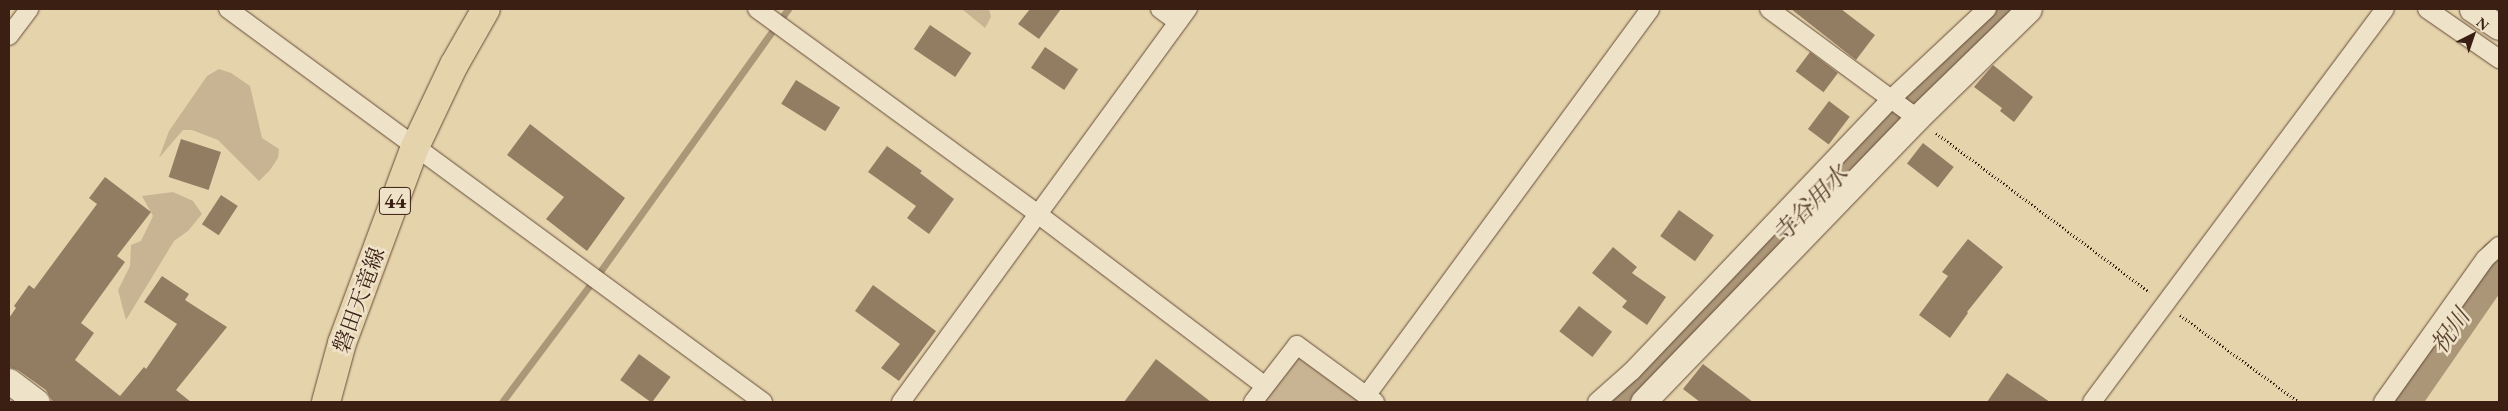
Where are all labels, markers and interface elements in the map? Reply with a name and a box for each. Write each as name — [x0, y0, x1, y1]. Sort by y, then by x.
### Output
north arrow — [2448, 10, 2498, 60]
text: N — [2473, 13, 2493, 34]
water label: 寺谷用水 — [1766, 159, 1854, 249]
road number: 44 — [379, 182, 411, 220]
street label: 磐田天竜線 — [328, 244, 390, 356]
water label: 祝川 — [2424, 303, 2476, 359]

